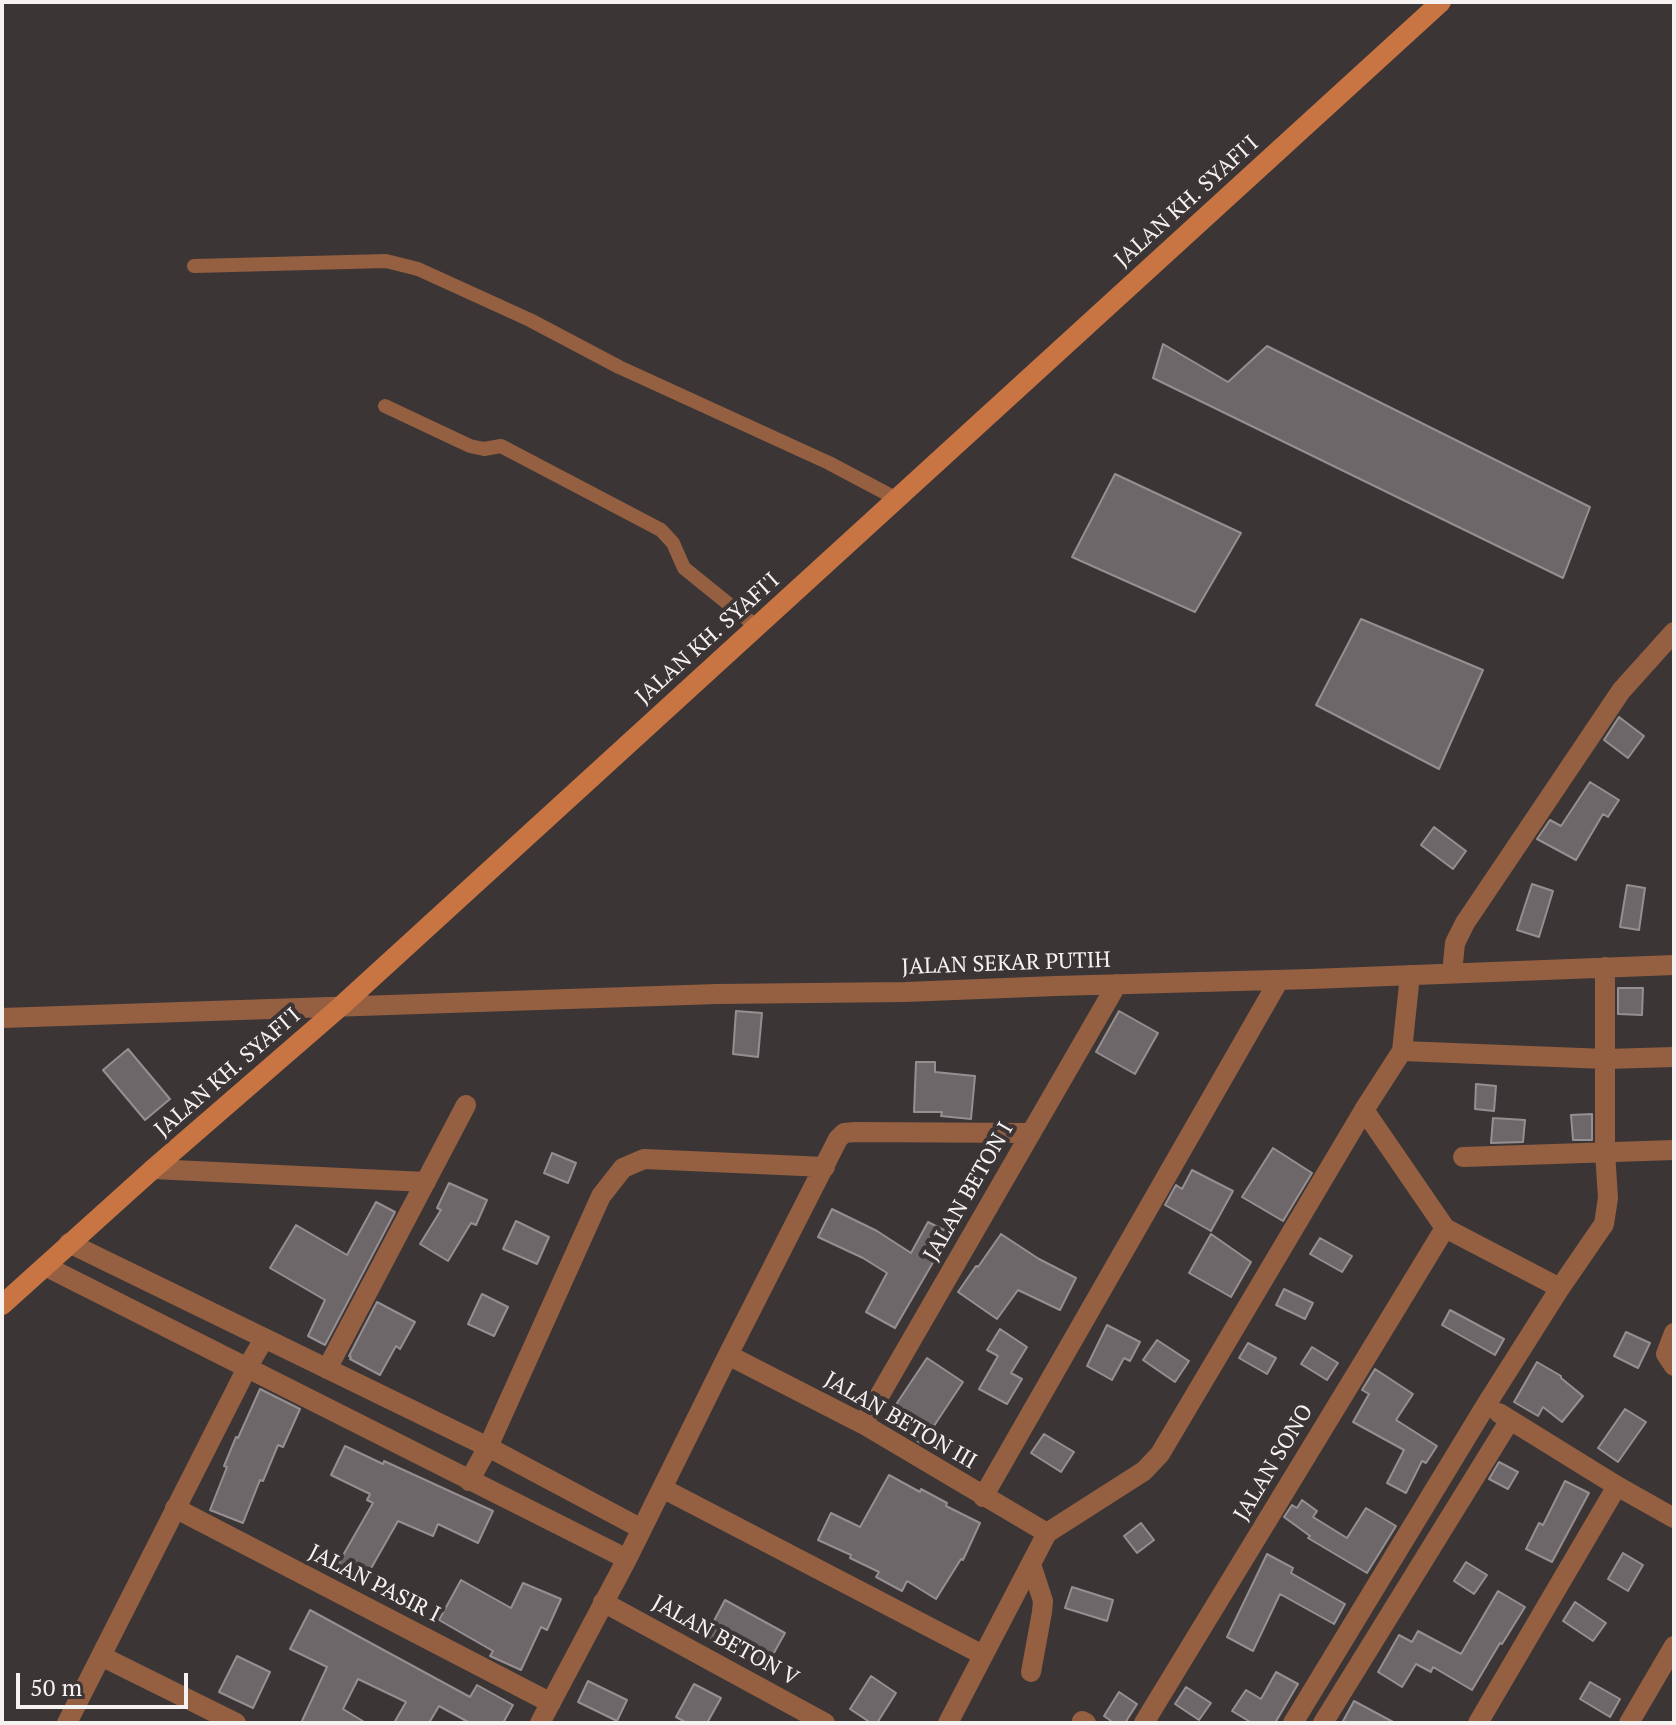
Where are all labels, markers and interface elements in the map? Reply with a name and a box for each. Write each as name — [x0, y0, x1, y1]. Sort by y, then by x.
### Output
street label: JALAN KH. SYAFI'I — [1110, 131, 1264, 273]
street label: JALAN KH. SYAFI'I — [631, 568, 785, 710]
street label: JALAN SEKAR PUTIH — [901, 947, 1111, 981]
street label: JALAN KH. SYAFI'I — [150, 1003, 306, 1143]
street label: JALAN BETON I — [919, 1118, 1019, 1266]
street label: JALAN BETON III — [819, 1367, 981, 1475]
street label: JALAN SONO — [1229, 1400, 1319, 1526]
street label: JALAN PASIR I — [304, 1539, 444, 1629]
street label: JALAN BETON V — [647, 1590, 803, 1692]
scale bar — [20, 1657, 192, 1707]
text: 50 m — [30, 1671, 82, 1703]

